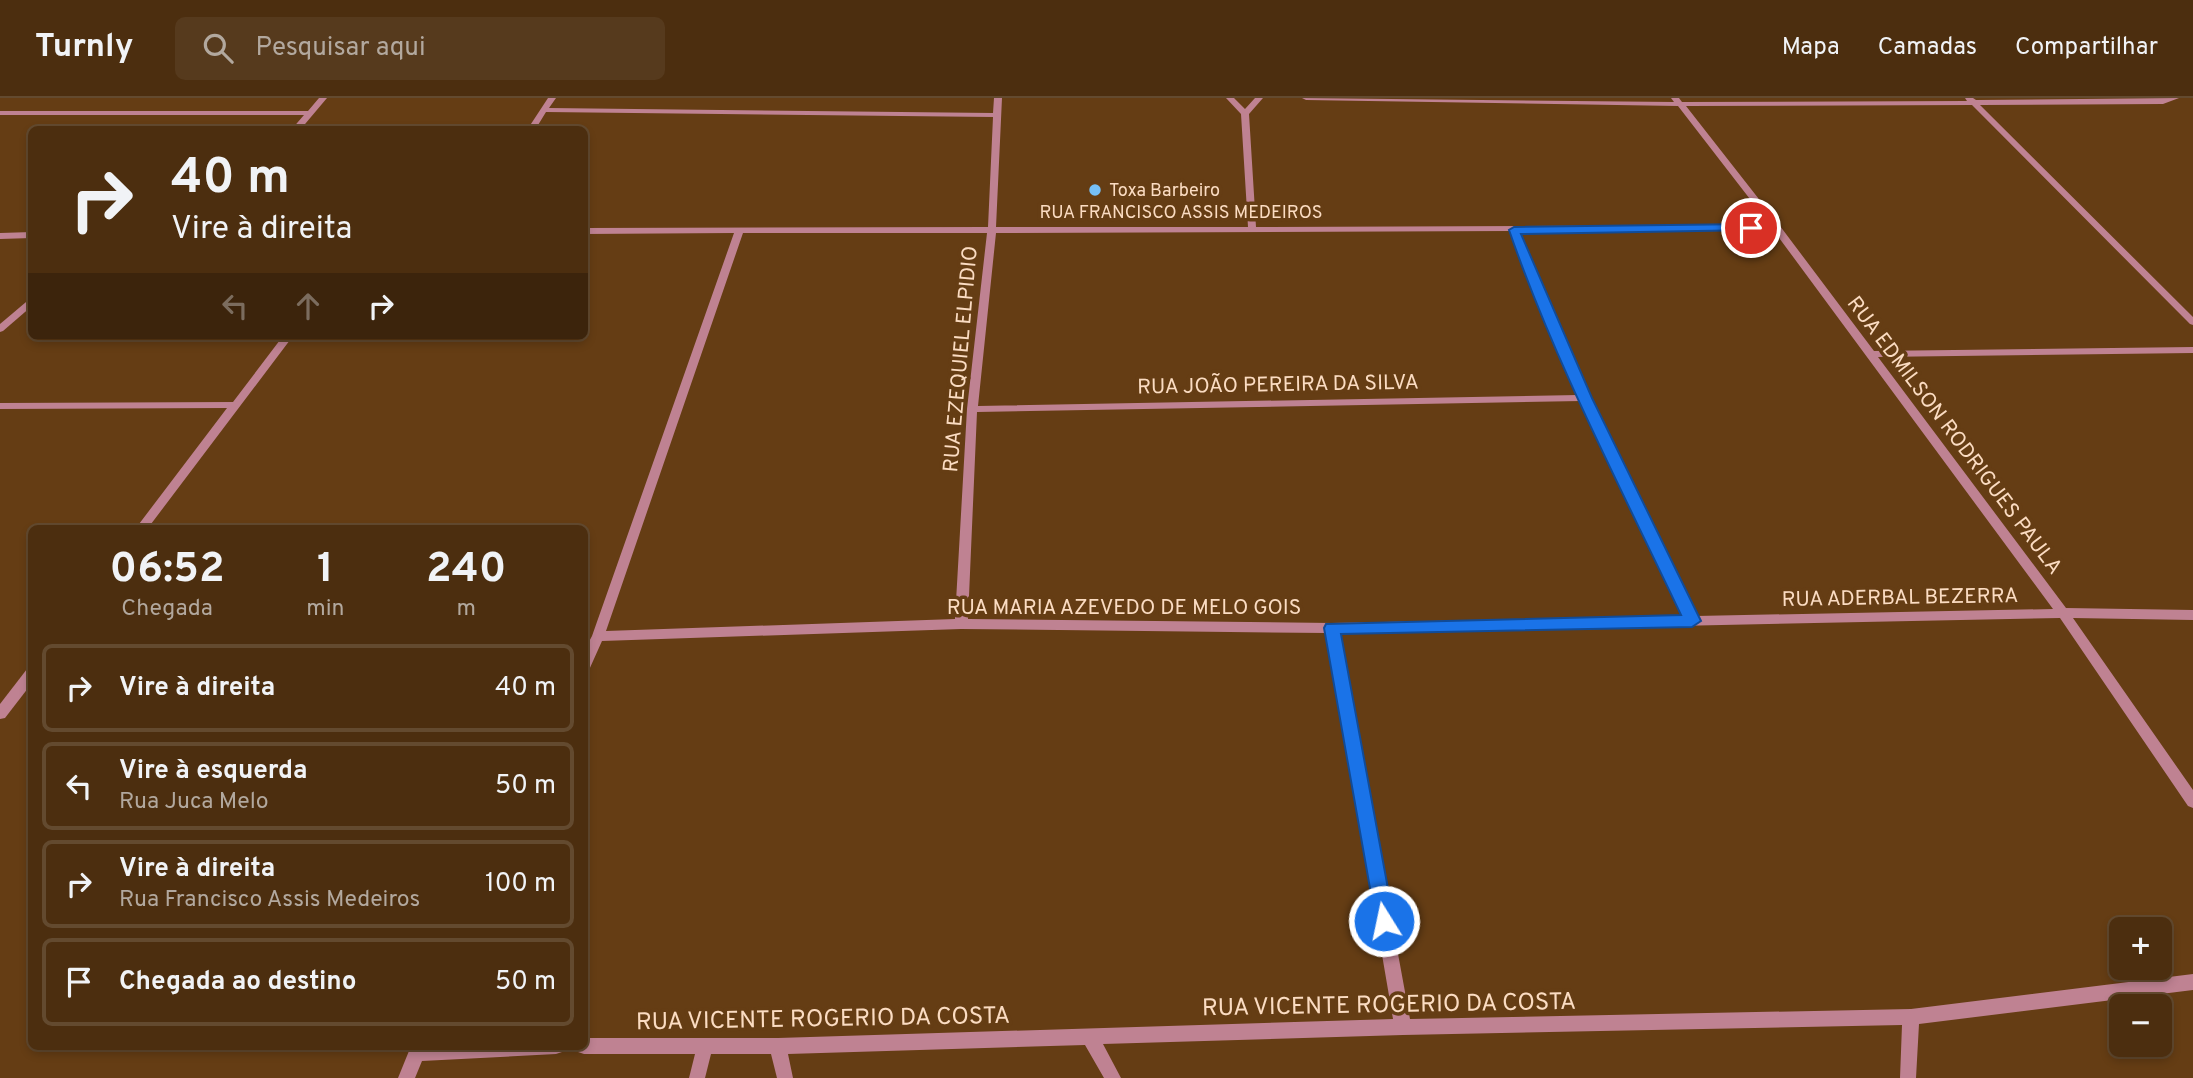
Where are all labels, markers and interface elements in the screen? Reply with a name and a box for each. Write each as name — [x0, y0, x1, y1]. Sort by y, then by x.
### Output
search box — [175, 17, 665, 80]
text: Turnly — [35, 27, 133, 69]
icon: search — [199, 29, 237, 67]
text: Pesquisar aqui — [255, 32, 426, 65]
text: Mapa — [1782, 33, 1840, 63]
text: Camadas — [1878, 33, 1977, 63]
text: Compartilhar — [2015, 33, 2158, 63]
text: 40 m — [171, 149, 290, 211]
icon: right — [56, 154, 147, 245]
place label: Toxa Barbeiro — [1109, 180, 1220, 203]
marker: Toxa Barbeiro — [1087, 182, 1103, 198]
pin — [1721, 198, 1781, 258]
street label: RUA FRANCISCO ASSIS MEDEIROS — [1039, 202, 1323, 225]
icon: arrive — [1732, 209, 1770, 247]
text: Vire à direita — [171, 210, 352, 250]
street label: RUA EZEQUIEL ELPIDIO — [938, 245, 985, 473]
icon: left — [216, 287, 254, 325]
icon: ahead — [289, 287, 327, 325]
icon: right — [362, 287, 400, 325]
street label: RUA EDMILSON RODRIGUES PAULA — [1840, 291, 2067, 580]
street label: RUA JOÃO PEREIRA DA SILVA — [1137, 370, 1419, 401]
text: 06:52 — [110, 544, 225, 597]
text: 1 — [317, 544, 334, 597]
text: 240 — [426, 544, 506, 597]
street label: RUA ADERBAL BEZERRA — [1781, 583, 2019, 614]
text: Chegada — [121, 595, 213, 624]
text: min — [306, 595, 344, 624]
text: m — [456, 595, 476, 624]
street label: RUA MARIA AZEVEDO DE MELO GOIS — [947, 595, 1301, 622]
icon: right — [60, 669, 98, 707]
text: Vire à direita — [119, 672, 275, 705]
text: 40 m — [495, 672, 556, 705]
text: Vire à esquerda — [119, 755, 307, 788]
icon: left — [60, 767, 98, 805]
text: 50 m — [495, 770, 556, 803]
text: Rua Juca Melo — [119, 788, 269, 817]
text: Vire à direita — [119, 853, 275, 886]
icon: right — [60, 865, 98, 903]
text: 100 m — [485, 868, 556, 901]
position arrow — [1347, 884, 1421, 958]
text: Rua Francisco Assis Medeiros — [119, 886, 420, 915]
map controls — [2109, 917, 2172, 1057]
button: + — [2109, 917, 2172, 980]
icon: arrive — [60, 963, 98, 1001]
text: Chegada ao destino — [119, 966, 356, 999]
text: 50 m — [495, 966, 556, 999]
street label: RUA VICENTE ROGERIO DA COSTA — [1202, 988, 1576, 1024]
button: − — [2109, 994, 2172, 1057]
street label: RUA VICENTE ROGERIO DA COSTA — [636, 1002, 1010, 1038]

